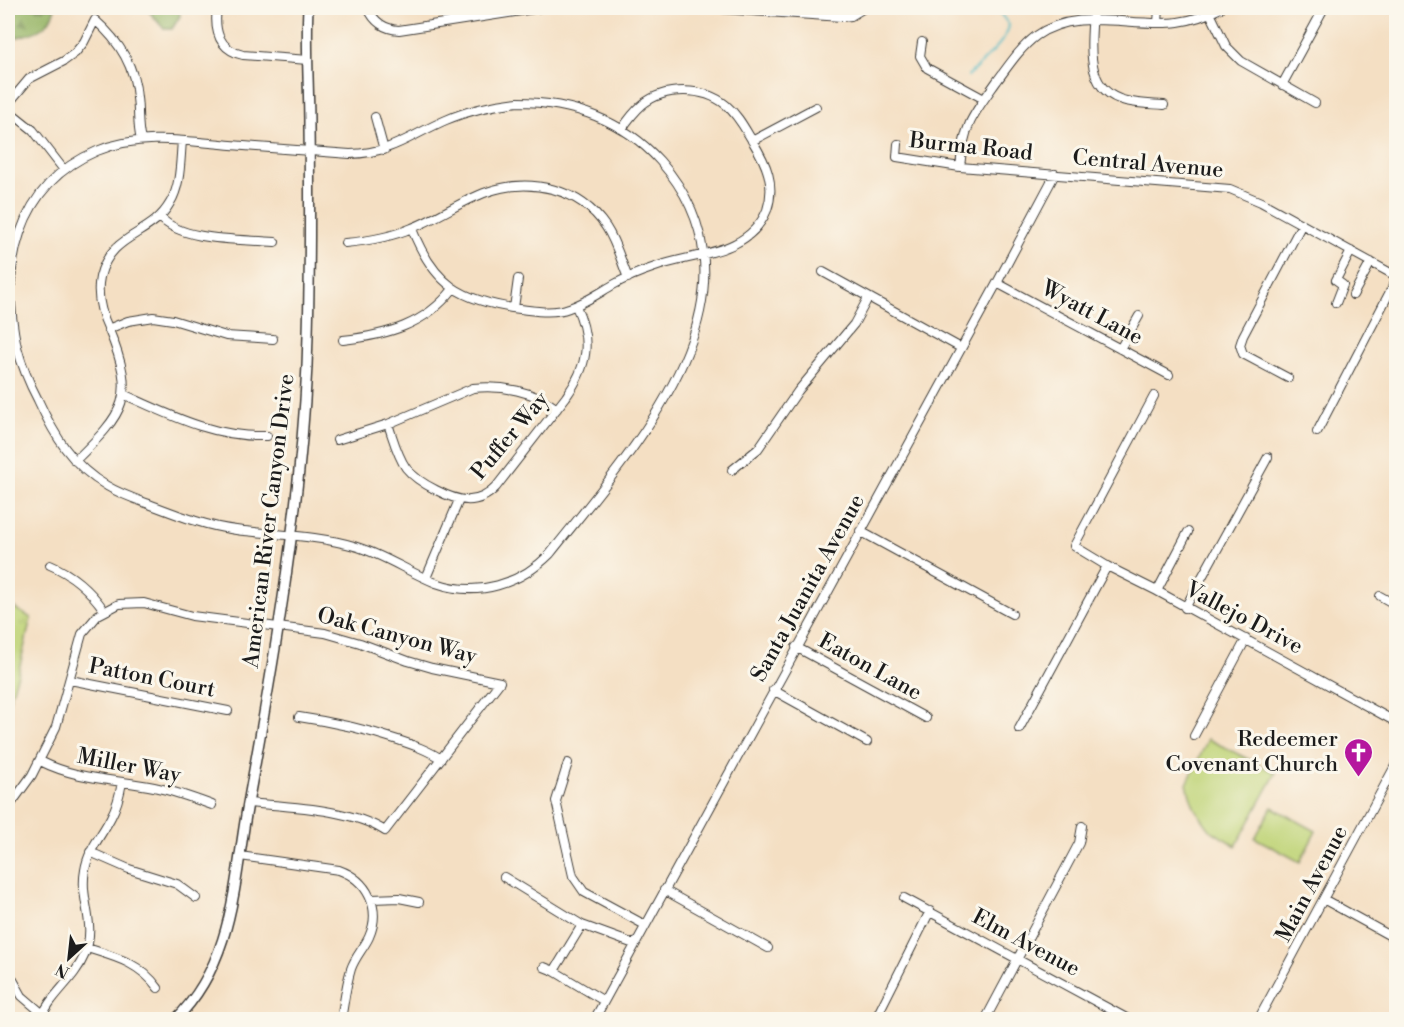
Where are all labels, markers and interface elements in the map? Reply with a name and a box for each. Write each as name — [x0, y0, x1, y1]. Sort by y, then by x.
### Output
street label: Burma Road — [907, 127, 1035, 167]
street label: Central Avenue — [1071, 144, 1225, 184]
street label: Wyatt Lane — [1036, 274, 1147, 351]
street label: American River Canyon Drive — [237, 372, 300, 671]
street label: Puffer Way — [465, 386, 555, 486]
street label: Santa Juanita Avenue — [745, 490, 871, 686]
street label: Vallejo Drive — [1180, 575, 1307, 660]
street label: Oak Canyon Way — [314, 602, 480, 670]
street label: Eaton Lane — [814, 628, 926, 706]
street label: Patton Court — [86, 653, 218, 704]
place label: Redeemer Covenant Church — [1166, 726, 1338, 778]
church icon: Redeemer Covenant Church — [1343, 736, 1375, 778]
street label: Miller Way — [75, 743, 183, 789]
street label: Main Avenue — [1270, 821, 1354, 947]
street label: Elm Avenue — [968, 903, 1084, 983]
north arrow — [39, 928, 99, 988]
text: N — [52, 959, 73, 982]

